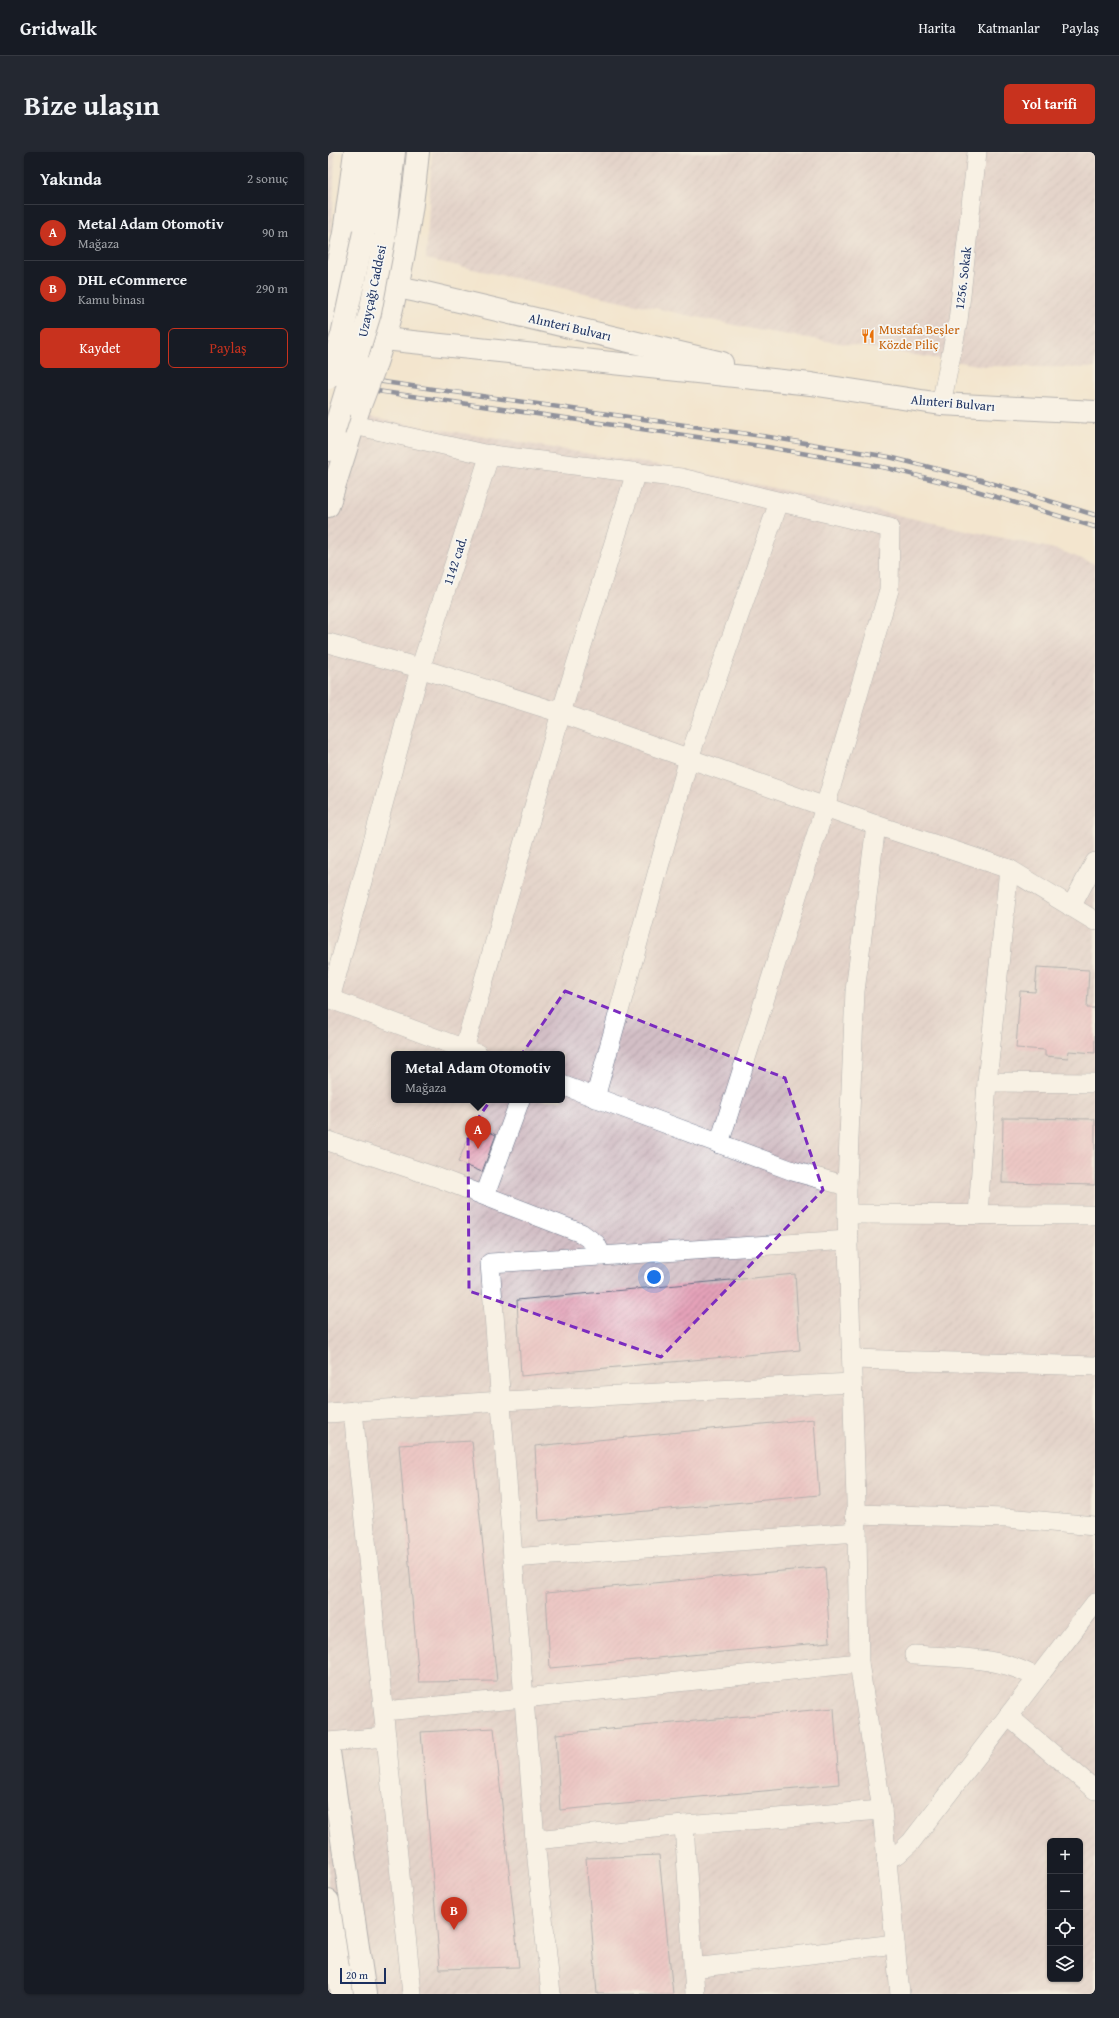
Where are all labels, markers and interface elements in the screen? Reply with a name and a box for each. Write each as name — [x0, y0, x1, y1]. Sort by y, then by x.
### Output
text: Gridwalk — [20, 14, 97, 42]
text: Harita — [919, 18, 956, 38]
text: Katmanlar — [978, 18, 1040, 38]
text: Paylaş — [1062, 18, 1099, 38]
text: Bize ulaşın — [24, 84, 160, 125]
button: Yol tarifi — [1004, 84, 1095, 124]
text: Yakında — [40, 166, 102, 191]
text: 2 sonuç — [247, 169, 288, 188]
text: Metal Adam Otomotiv — [78, 213, 224, 234]
text: A — [49, 223, 57, 242]
text: 90 m — [262, 223, 288, 242]
text: Mağaza — [78, 234, 119, 253]
street label: Uzayçağı Caddesi — [353, 243, 391, 339]
street label: 1256. Sokak — [950, 245, 976, 311]
text: DHL eCommerce — [78, 269, 187, 290]
text: B — [49, 279, 57, 298]
text: 290 m — [256, 279, 288, 298]
text: Kamu binası — [78, 290, 145, 309]
street label: Alınteri Bulvarı — [527, 308, 614, 346]
place label: Mustafa Beşler Közde Piliç — [879, 320, 960, 354]
button: Kaydet — [40, 328, 160, 368]
button: Paylaş — [168, 328, 288, 368]
restaurant icon: Mustafa Beşler Közde Piliç — [860, 328, 876, 344]
street label: Alınteri Bulvarı — [910, 390, 996, 416]
street label: 1142 cad. — [438, 534, 472, 588]
popup — [391, 1051, 565, 1103]
text: Metal Adam Otomotiv — [405, 1057, 551, 1078]
text: Mağaza — [405, 1078, 446, 1097]
pin: A — [465, 1116, 491, 1149]
your location — [644, 1267, 664, 1287]
map controls — [1047, 1838, 1083, 1982]
button: + — [1047, 1838, 1083, 1874]
button: − — [1047, 1874, 1083, 1910]
pin: B — [441, 1897, 467, 1930]
button: locate — [1047, 1910, 1083, 1946]
button: layers — [1047, 1946, 1083, 1982]
scale bar — [340, 1966, 386, 1985]
text: 20 m — [346, 1967, 368, 1983]

